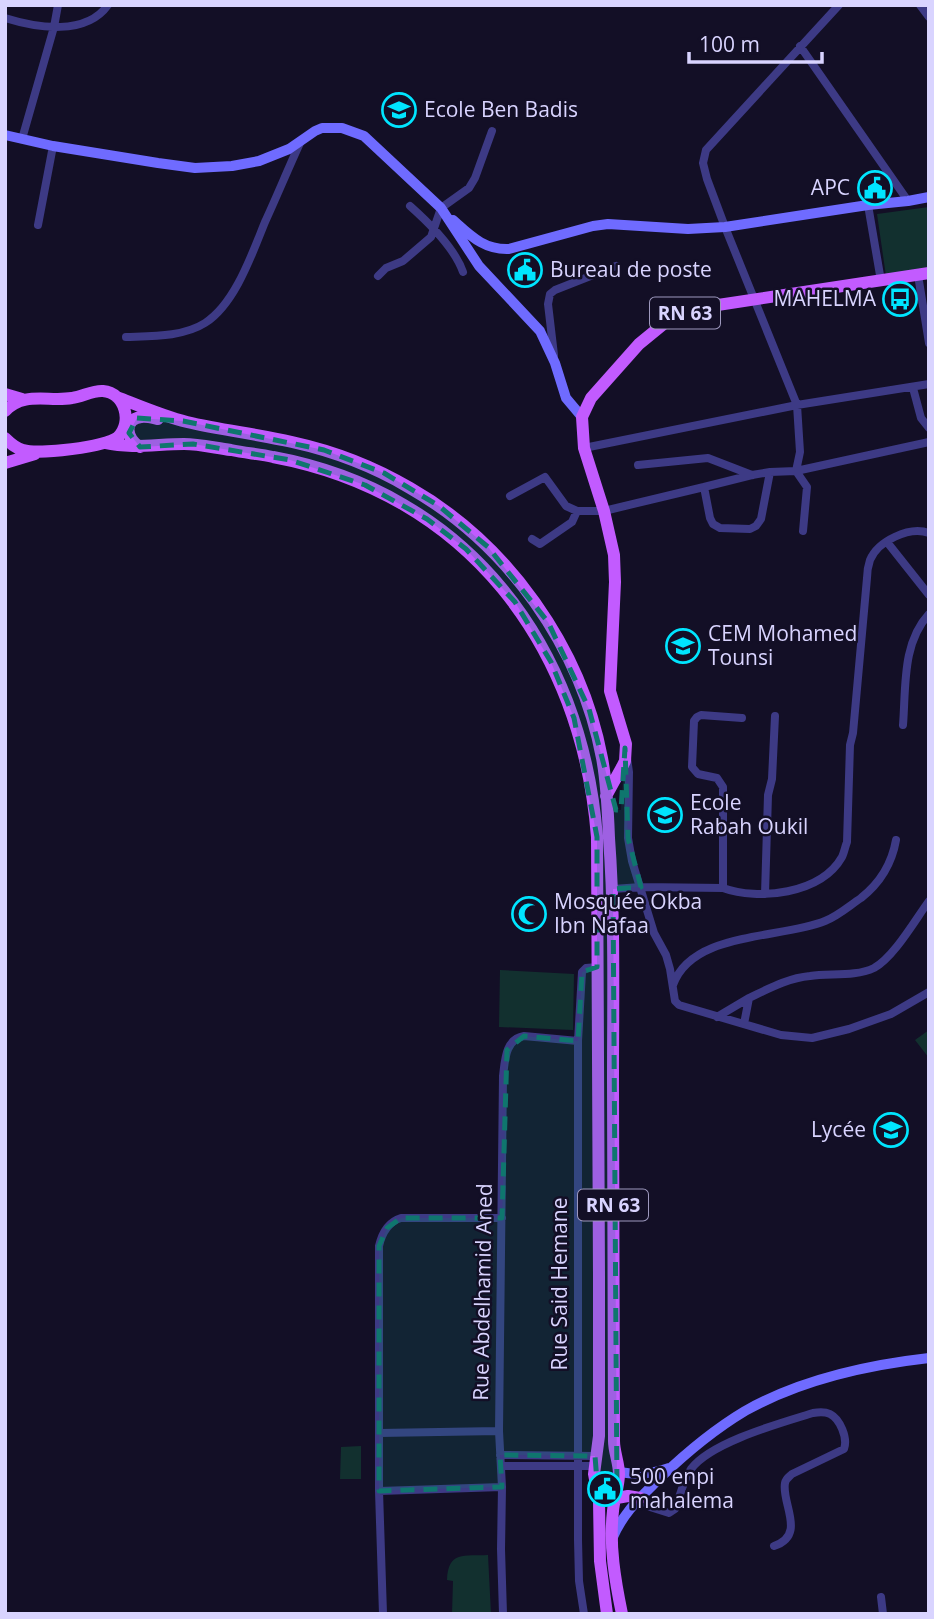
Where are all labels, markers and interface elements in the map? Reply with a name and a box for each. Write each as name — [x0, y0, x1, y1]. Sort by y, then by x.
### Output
scale bar — [689, 21, 822, 65]
text: 100 m — [699, 30, 760, 58]
school or university icon: Ecole Ben Badis — [380, 91, 418, 129]
place label: Ecole Ben Badis — [424, 95, 578, 123]
public building icon: APC — [856, 169, 894, 207]
place label: APC — [811, 173, 850, 201]
public building icon: Bureau de poste — [506, 251, 544, 289]
place label: Bureau de poste — [550, 255, 712, 283]
bus stop icon: MAHELMA — [881, 280, 919, 318]
place label: MAHELMA — [774, 284, 877, 312]
road number: RN 63 — [650, 298, 720, 328]
place label: CEM Mohamed Tounsi — [708, 619, 857, 671]
school or university icon: CEM Mohamed Tounsi — [664, 627, 702, 665]
place label: Ecole Rabah Oukil — [690, 788, 808, 840]
school or university icon: Ecole Rabah Oukil — [646, 796, 684, 834]
place label: Mosquée Okba Ibn Nafaa — [554, 887, 702, 939]
mosque icon: Mosquée Okba Ibn Nafaa — [510, 895, 548, 933]
school or university icon: Lycée — [872, 1111, 910, 1149]
place label: Lycée — [811, 1115, 866, 1143]
street label: Rue Abdelhamid Aned — [466, 1183, 498, 1401]
road number: RN 63 — [578, 1190, 648, 1220]
street label: Rue Said Hemane — [545, 1198, 573, 1370]
place label: 500 enpi mahalema — [630, 1462, 734, 1514]
public building icon: 500 enpi mahalema — [586, 1470, 624, 1508]

